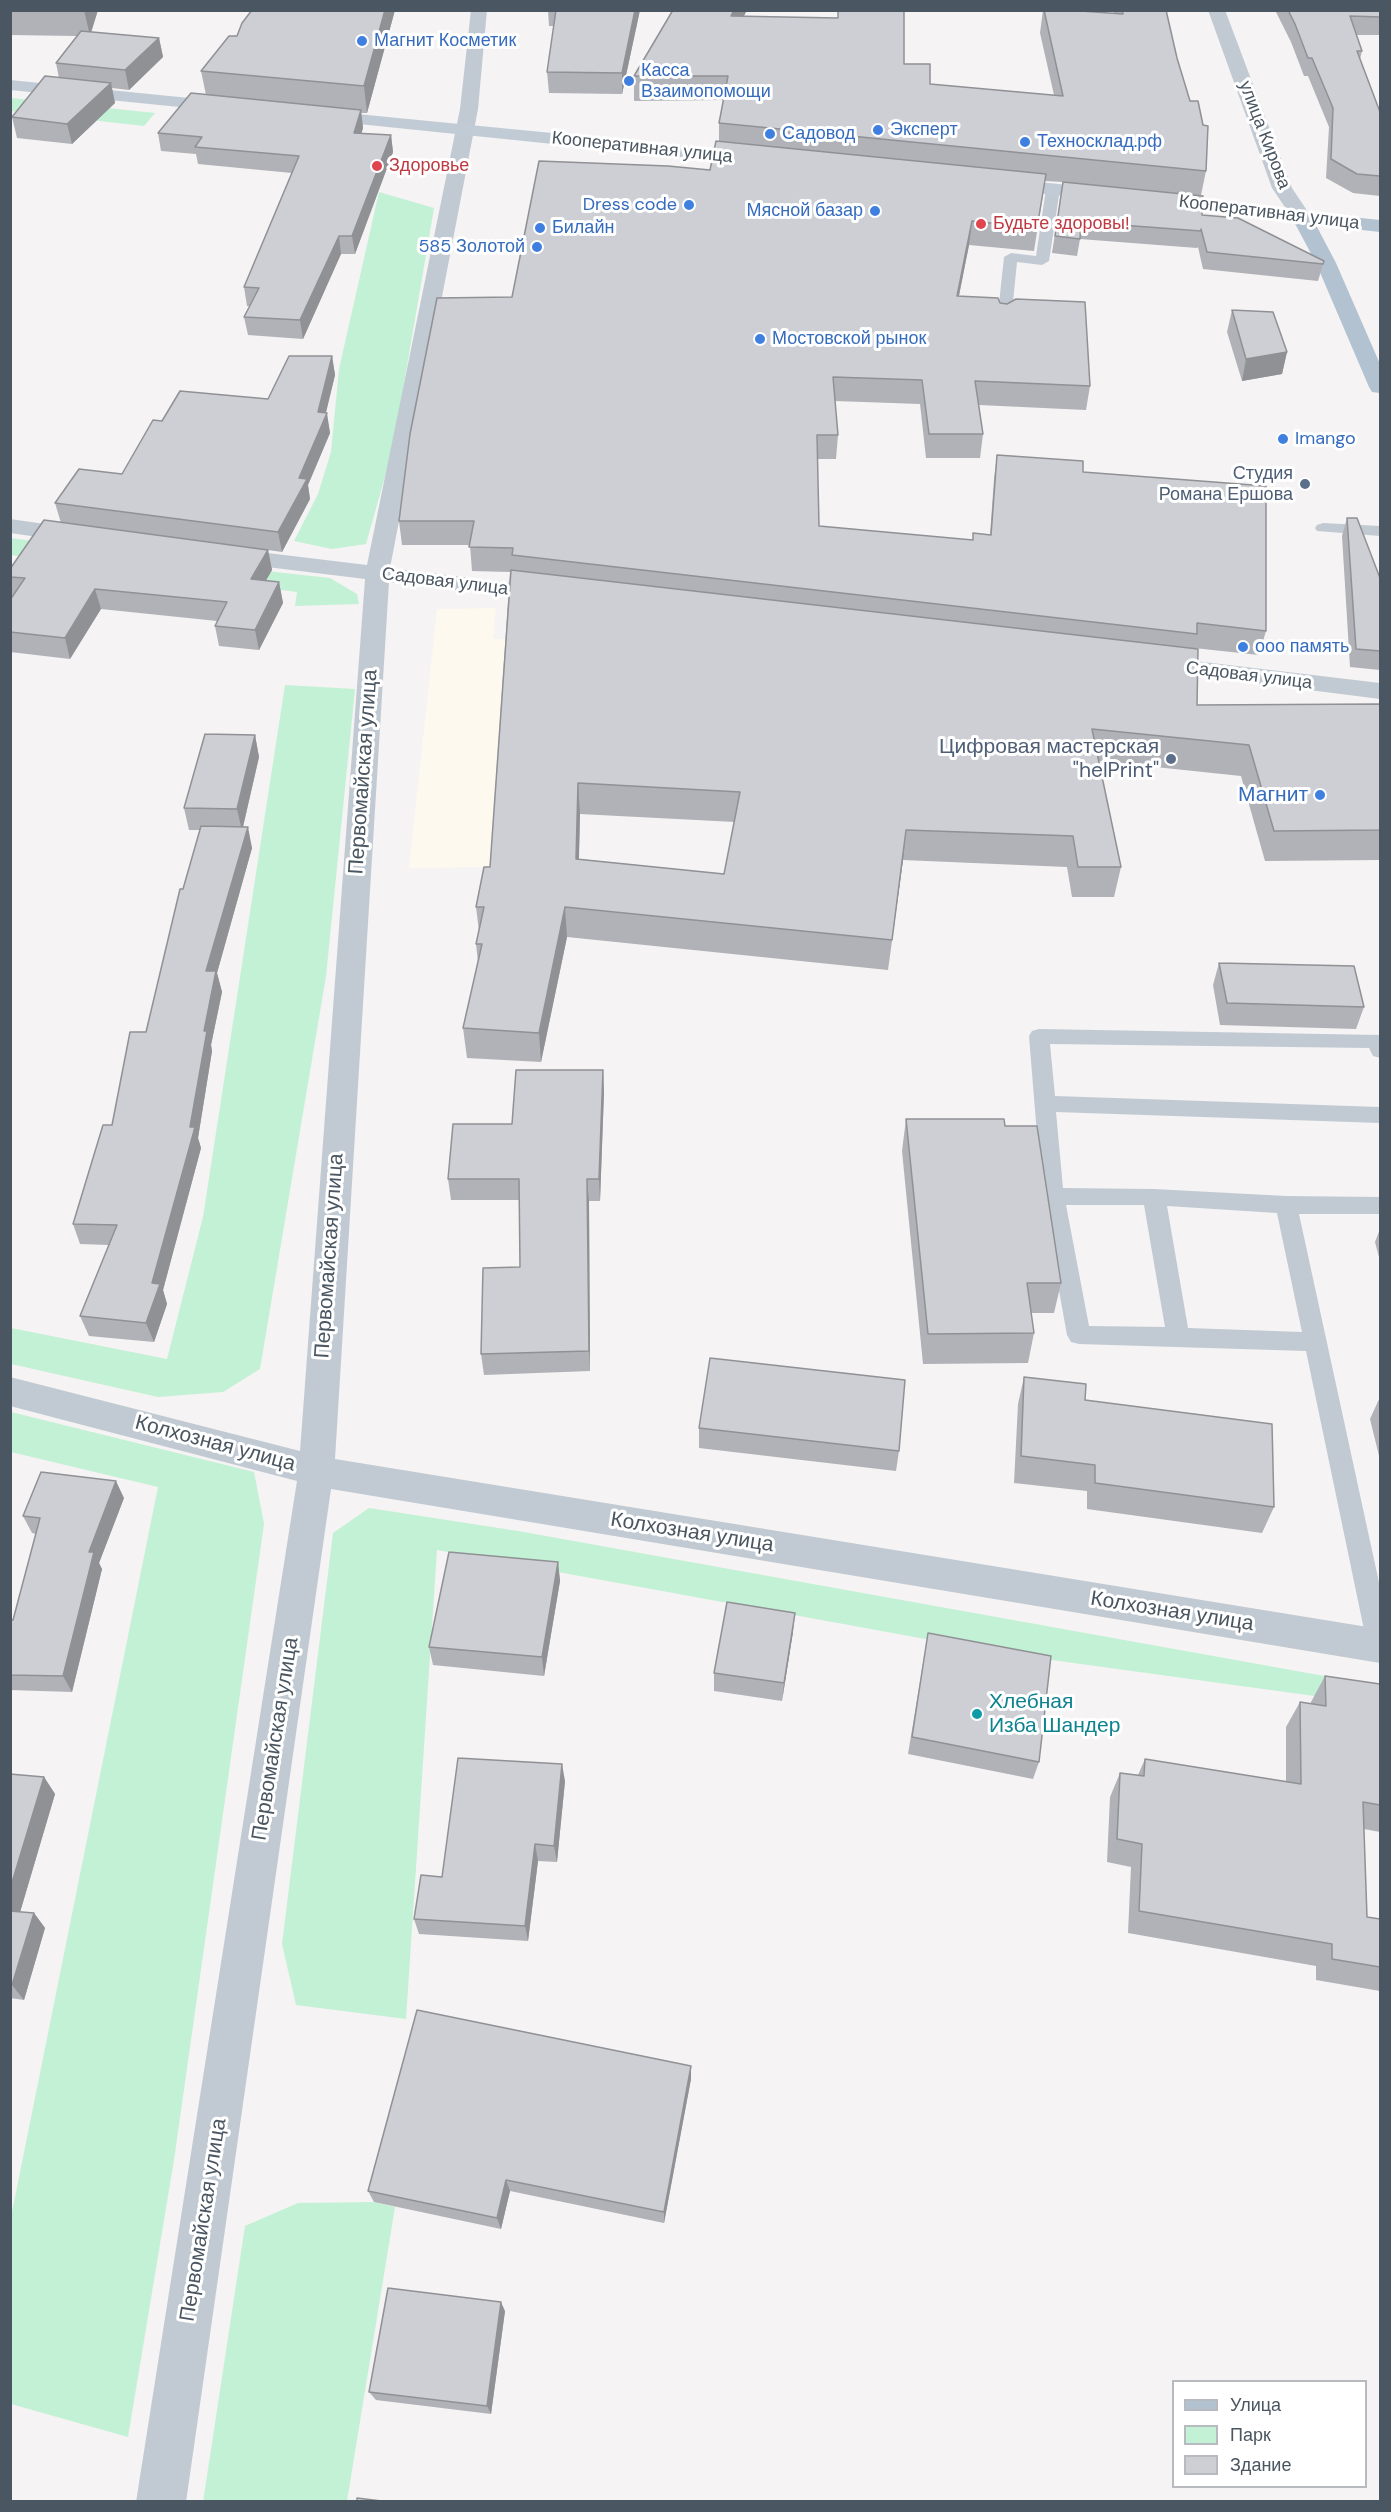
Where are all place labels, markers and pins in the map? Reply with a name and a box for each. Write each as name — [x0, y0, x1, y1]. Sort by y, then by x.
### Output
place label: Магнит Косметик — [374, 30, 516, 52]
marker: Магнит Косметик — [355, 34, 369, 48]
place label: Касса Взаимопомощи — [641, 60, 771, 103]
marker: Касса Взаимопомощи — [622, 74, 636, 88]
place label: Эксперт — [890, 119, 958, 141]
place label: Садовод — [782, 123, 855, 145]
marker: Эксперт — [871, 123, 885, 137]
marker: Садовод — [763, 127, 777, 141]
place label: Техносклад.рф — [1037, 131, 1162, 153]
marker: Техносклад.рф — [1018, 135, 1032, 149]
place label: Здоровье — [389, 155, 469, 177]
marker: Здоровье — [370, 159, 384, 173]
place label: Dress code — [583, 194, 677, 216]
marker: Dress code — [682, 198, 696, 212]
place label: Мясной базар — [746, 200, 863, 222]
marker: Мясной базар — [868, 204, 882, 218]
place label: Будьте здоровы! — [993, 213, 1130, 235]
place label: Билайн — [552, 217, 614, 239]
marker: Будьте здоровы! — [974, 217, 988, 231]
marker: Билайн — [533, 221, 547, 235]
place label: 585 Золотой — [418, 236, 525, 258]
marker: 585 Золотой — [530, 240, 544, 254]
place label: Мостовской рынок — [772, 328, 926, 350]
marker: Мостовской рынок — [753, 332, 767, 346]
place label: Imango — [1295, 428, 1356, 450]
marker: Imango — [1276, 432, 1290, 446]
place label: Студия Романа Ершова — [1159, 463, 1293, 506]
marker: Студия Романа Ершова — [1298, 477, 1312, 491]
place label: ооо память — [1255, 636, 1349, 658]
marker: ооо память — [1236, 640, 1250, 654]
place label: Цифровая мастерская "helPrint" — [939, 734, 1159, 784]
marker: Цифровая мастерская "helPrint" — [1164, 752, 1178, 766]
place label: Магнит — [1238, 782, 1308, 808]
marker: Магнит — [1313, 788, 1327, 802]
place label: Хлебная Изба Шандер — [989, 1689, 1120, 1739]
marker: Хлебная Изба Шандер — [970, 1707, 984, 1721]

